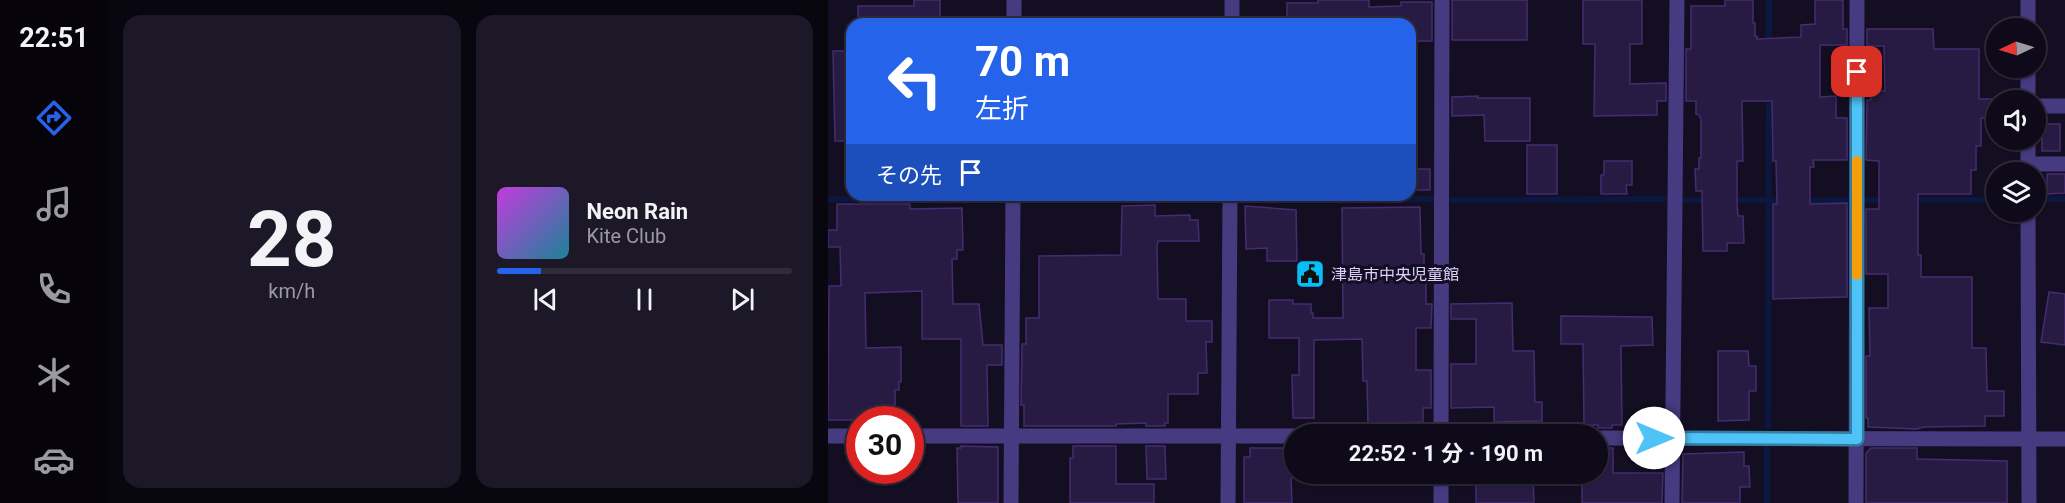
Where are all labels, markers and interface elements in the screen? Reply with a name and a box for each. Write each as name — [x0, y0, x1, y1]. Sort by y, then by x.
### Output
north arrow — [1986, 18, 2046, 78]
map controls — [1986, 18, 2046, 222]
text: 22:51 — [19, 22, 89, 54]
text: 70 m — [975, 37, 1070, 86]
icon: left — [876, 42, 954, 120]
pin — [1831, 46, 1882, 97]
icon: arrive — [1840, 55, 1873, 88]
button: sound — [1986, 90, 2046, 150]
text: 左折 — [975, 93, 1029, 125]
icon: directions — [33, 97, 75, 139]
icon: arrive — [954, 156, 987, 189]
button: layers — [1986, 162, 2046, 222]
text: その先 — [876, 163, 942, 188]
icon: music — [33, 183, 75, 225]
text: 28 — [247, 194, 337, 285]
text: Neon Rain — [587, 199, 688, 224]
text: Kite Club — [587, 224, 666, 248]
public building icon: 津島市中央児童館 — [1294, 258, 1326, 290]
place label: 津島市中央児童館 — [1331, 265, 1459, 284]
icon: phone — [33, 268, 75, 310]
text: km/h — [268, 279, 315, 303]
icon: previous — [529, 283, 562, 316]
icon: pause — [628, 283, 661, 316]
icon: next — [726, 283, 759, 316]
icon: climate — [33, 354, 75, 396]
speed limit sign: 30 — [846, 406, 924, 484]
position arrow — [1622, 406, 1686, 470]
icon: car — [33, 439, 75, 481]
text: 22:52 · 1 分 · 190 m — [1349, 441, 1543, 466]

